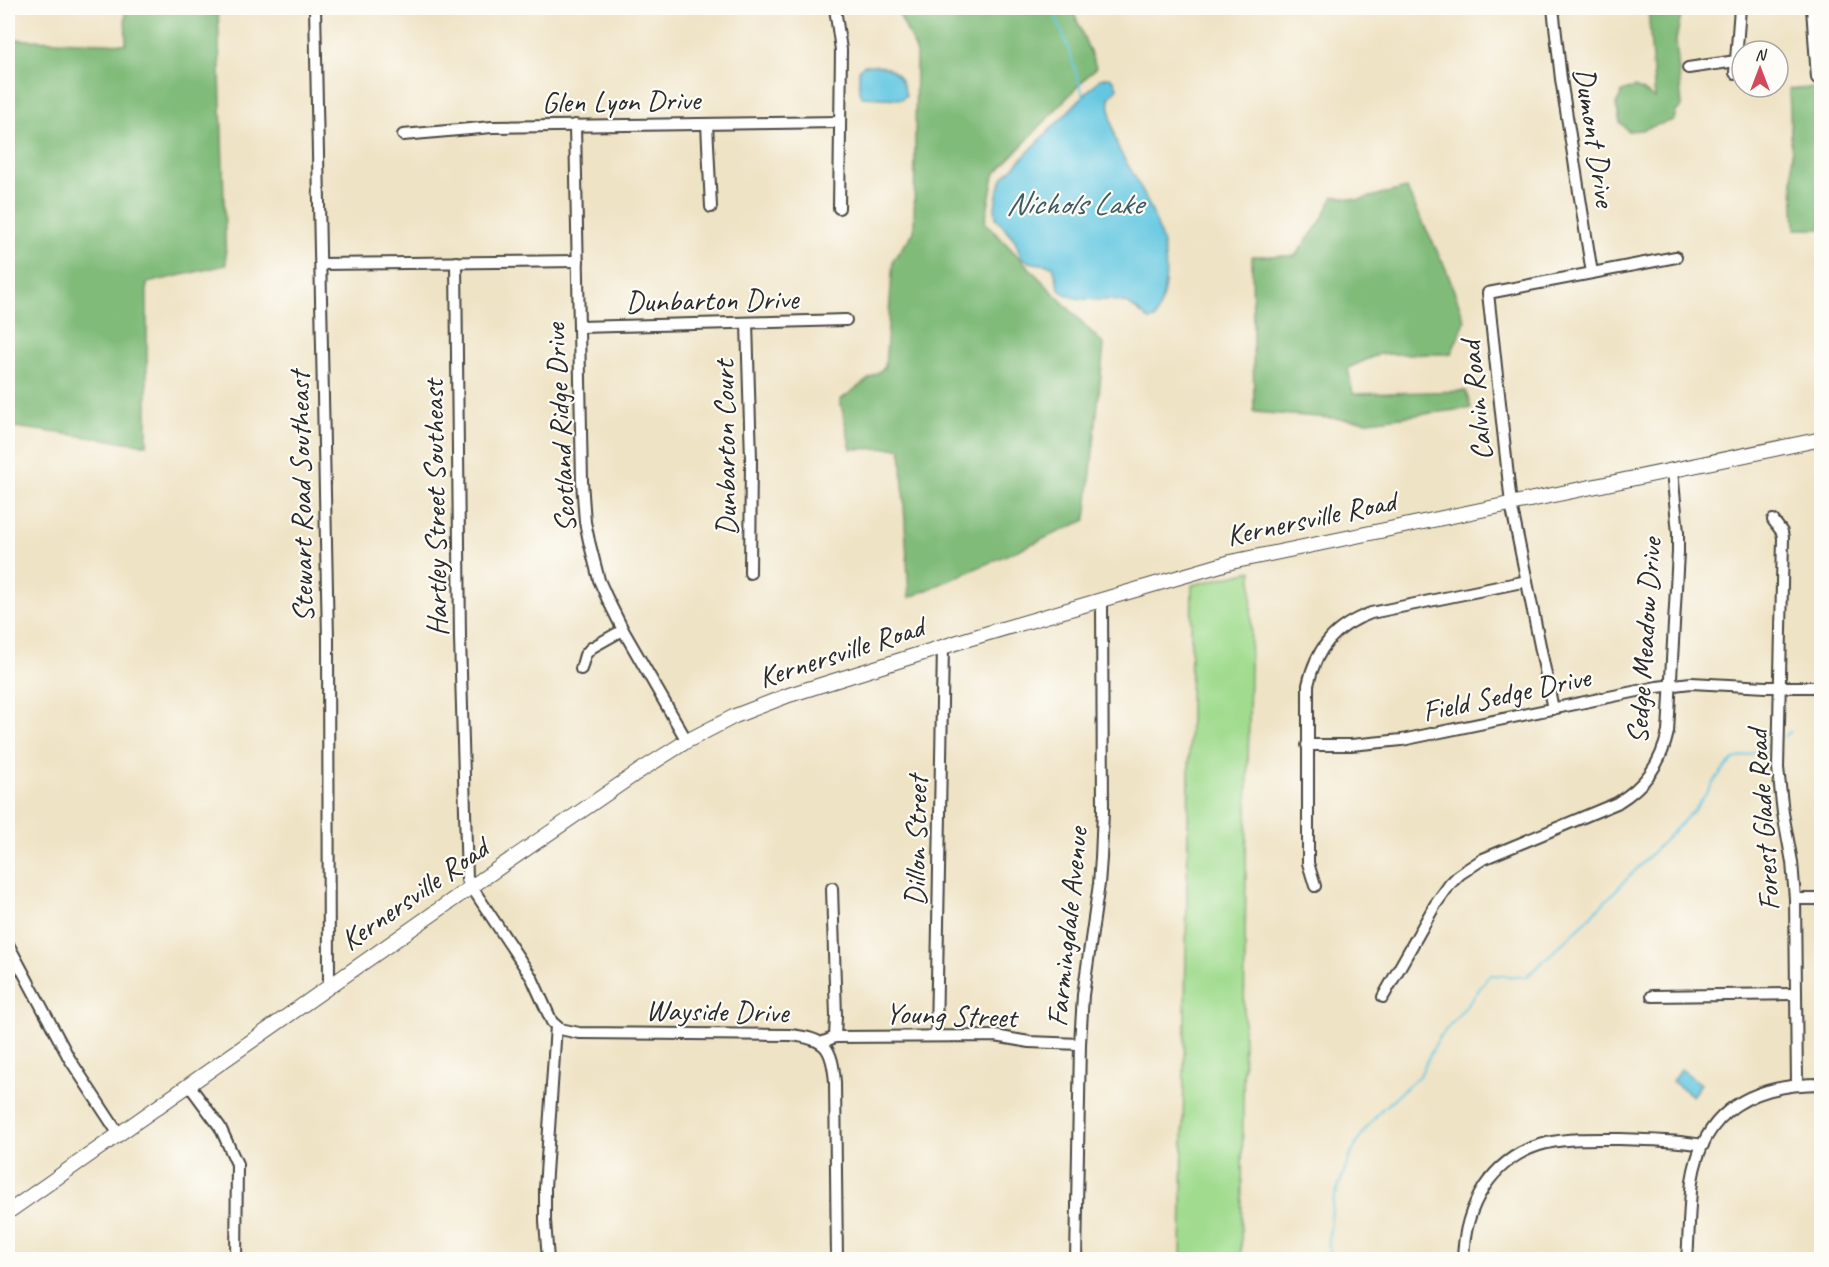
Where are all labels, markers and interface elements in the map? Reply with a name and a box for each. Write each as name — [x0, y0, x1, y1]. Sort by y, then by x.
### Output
north arrow — [1730, 39, 1790, 99]
text: N — [1755, 45, 1768, 65]
street label: Dumont Drive — [1565, 65, 1625, 211]
street label: Glen Lyon Drive — [542, 81, 703, 121]
water label: Nichols Lake — [1006, 183, 1147, 224]
street label: Dunbarton Drive — [625, 279, 801, 321]
street label: Scotland Ridge Drive — [535, 320, 584, 534]
street label: Calvin Road — [1450, 335, 1501, 463]
street label: Dunbarton Court — [704, 357, 746, 536]
street label: Stewart Road Southeast — [280, 367, 322, 623]
street label: Hartley Street Southeast — [414, 376, 456, 637]
street label: Kernersville Road — [1223, 481, 1403, 554]
street label: Sedge Meadow Drive — [1618, 535, 1670, 745]
street label: Kernersville Road — [753, 606, 933, 697]
street label: Field Sedge Drive — [1419, 657, 1596, 730]
street label: Forest Glade Road — [1737, 724, 1788, 912]
street label: Dillon Street — [896, 771, 936, 906]
street label: Farmingdale Avenue — [1038, 823, 1097, 1028]
street label: Kernersville Road — [333, 827, 499, 959]
street label: Wayside Drive — [645, 991, 791, 1031]
street label: Young Street — [885, 994, 1020, 1036]

